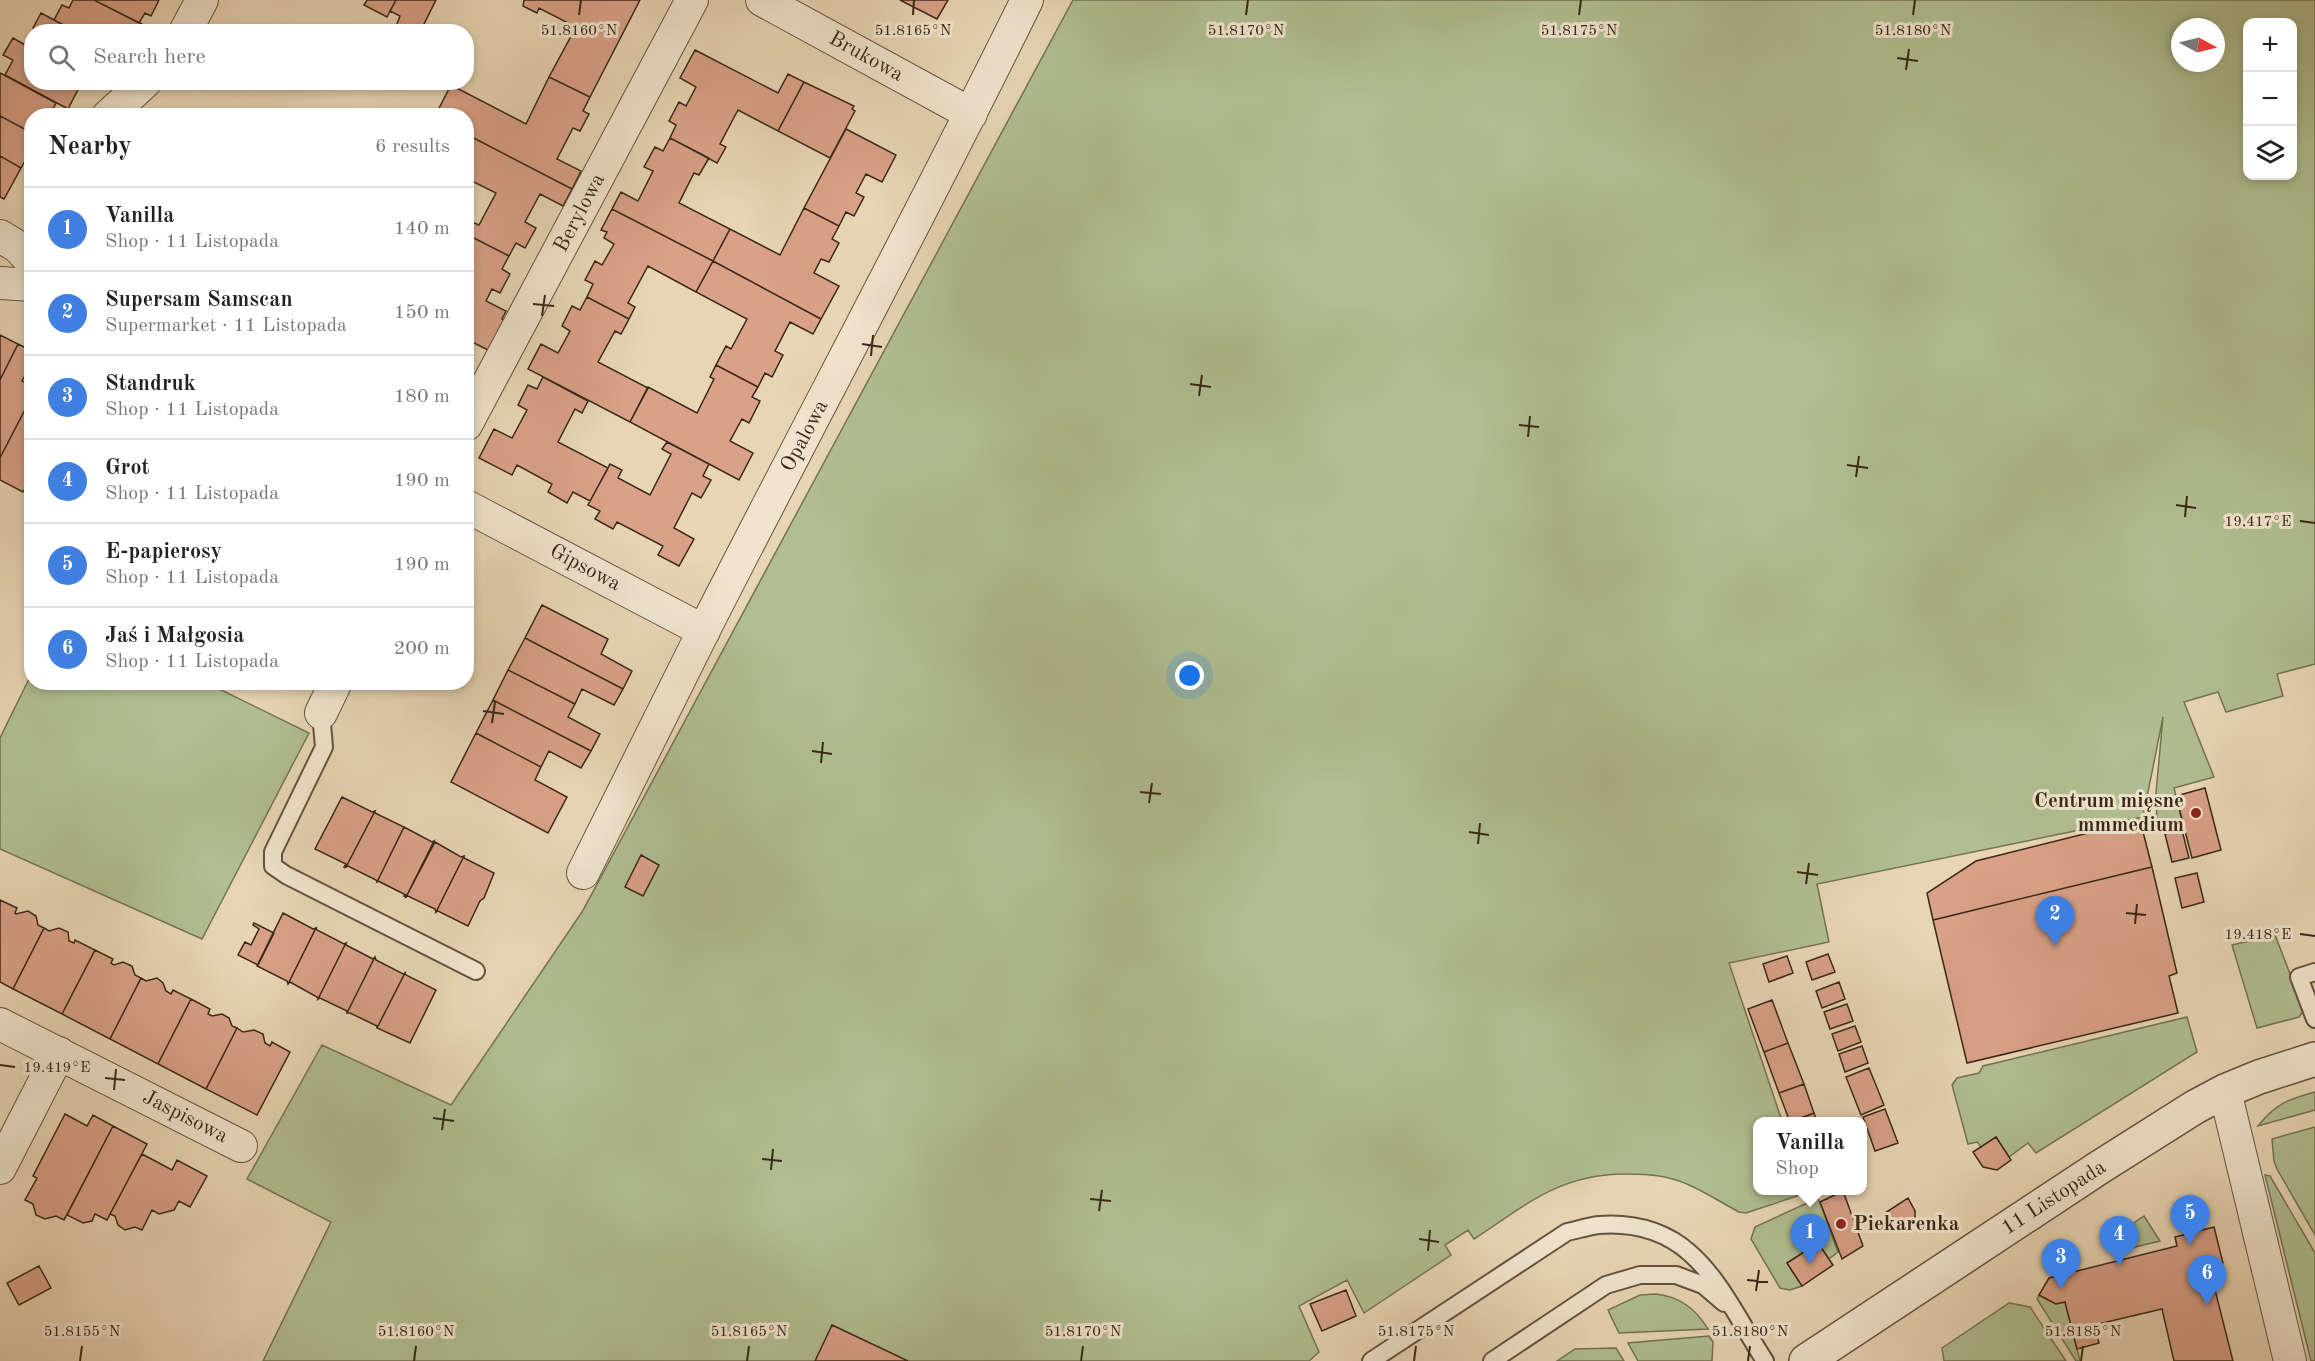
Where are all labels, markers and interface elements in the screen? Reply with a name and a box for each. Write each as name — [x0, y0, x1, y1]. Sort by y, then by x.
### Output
north arrow — [2171, 18, 2225, 72]
map controls — [2243, 18, 2297, 180]
button: + — [2243, 18, 2297, 72]
search box — [24, 24, 474, 90]
text: 51.8160°N — [541, 24, 618, 39]
text: 51.8165°N — [875, 24, 952, 39]
text: 51.8170°N — [1208, 24, 1285, 39]
text: 51.8175°N — [1541, 24, 1618, 39]
text: 51.8180°N — [1875, 24, 1952, 39]
street label: Brukowa — [825, 28, 907, 86]
icon: search — [45, 41, 78, 74]
text: Search here — [93, 46, 206, 68]
button: − — [2243, 72, 2297, 126]
button: layers — [2243, 126, 2297, 180]
text: Nearby — [48, 134, 132, 160]
text: 6 results — [375, 137, 450, 157]
street label: Berylowa — [551, 170, 609, 256]
text: Vanilla — [105, 205, 175, 227]
text: 1 — [62, 219, 73, 239]
text: 140 m — [394, 219, 450, 239]
text: Shop · 11 Listopada — [105, 232, 279, 252]
text: Supersam Samscan — [105, 289, 293, 311]
text: 2 — [62, 303, 73, 323]
text: 150 m — [394, 303, 450, 323]
text: Supermarket · 11 Listopada — [105, 316, 347, 336]
text: Standruk — [105, 373, 196, 395]
text: 3 — [62, 387, 73, 407]
text: 180 m — [394, 387, 450, 407]
street label: Opalowa — [777, 397, 833, 475]
text: Shop · 11 Listopada — [105, 400, 279, 420]
text: Grot — [105, 457, 149, 479]
text: 4 — [62, 471, 73, 491]
text: 190 m — [394, 471, 450, 491]
text: Shop · 11 Listopada — [105, 484, 279, 504]
text: 19.417°E — [2225, 515, 2291, 530]
text: E-papierosy — [105, 541, 222, 563]
street label: Gipsowa — [546, 541, 624, 595]
text: 5 — [62, 555, 73, 575]
text: 190 m — [394, 555, 450, 575]
text: Shop · 11 Listopada — [105, 568, 279, 588]
text: Jaś i Małgosia — [105, 625, 244, 647]
text: 6 — [62, 639, 73, 659]
text: 200 m — [394, 639, 450, 659]
text: Shop · 11 Listopada — [105, 652, 279, 672]
your location — [1175, 661, 1204, 690]
place label: Centrum mięsne mmmedium — [2034, 791, 2184, 836]
marker: Centrum mięsne mmmedium — [2189, 806, 2203, 820]
pin: 2 — [2036, 896, 2074, 946]
text: 19.418°E — [2225, 928, 2291, 943]
text: 19.419°E — [24, 1061, 90, 1076]
street label: Jaspisowa — [139, 1087, 231, 1147]
popup — [1753, 1117, 1867, 1195]
text: Vanilla — [1775, 1132, 1845, 1154]
street label: 11 Listopada — [1998, 1157, 2110, 1239]
text: Shop — [1775, 1159, 1819, 1179]
pin: 5 — [2170, 1196, 2210, 1245]
pin: 1 — [1790, 1214, 1830, 1264]
place label: Piekarenka — [1853, 1214, 1960, 1235]
pin: 4 — [2100, 1216, 2138, 1266]
marker: Piekarenka — [1834, 1217, 1848, 1231]
pin: 3 — [2042, 1240, 2080, 1289]
pin: 6 — [2188, 1256, 2226, 1305]
text: 51.8155°N — [44, 1325, 121, 1340]
text: 51.8160°N — [378, 1325, 455, 1340]
text: 51.8165°N — [711, 1325, 788, 1340]
text: 51.8170°N — [1045, 1325, 1122, 1340]
text: 51.8175°N — [1378, 1325, 1455, 1340]
text: 51.8180°N — [1712, 1325, 1789, 1340]
text: 51.8185°N — [2045, 1325, 2122, 1340]

